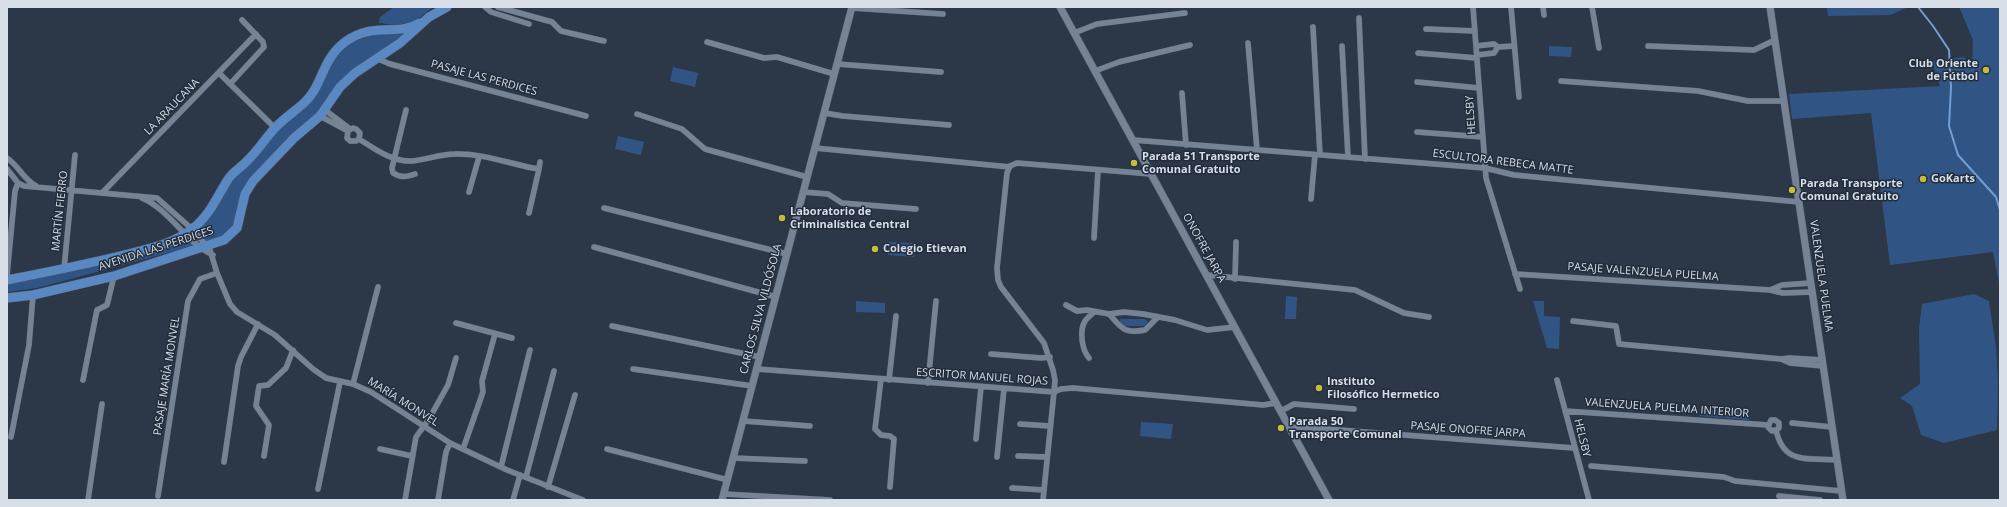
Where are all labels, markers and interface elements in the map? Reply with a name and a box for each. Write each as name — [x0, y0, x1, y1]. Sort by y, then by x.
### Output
street label: PASAJE LAS PERDICES — [429, 57, 539, 99]
place label: Club Oriente de Fútbol — [1908, 57, 1978, 83]
marker: Club Oriente de Fútbol — [1981, 65, 1991, 75]
street label: LA ARAUCANA — [142, 76, 202, 138]
street label: HELSBY — [1463, 95, 1479, 135]
street label: ESCULTORA REBECA MATTE — [1432, 147, 1574, 177]
place label: Parada 51 Transporte Comunal Gratuito — [1142, 150, 1260, 176]
marker: Parada 51 Transporte Comunal Gratuito — [1129, 158, 1139, 168]
street label: MARTÍN FIERRO — [49, 170, 71, 252]
place label: GoKarts — [1931, 172, 1975, 186]
marker: GoKarts — [1918, 174, 1928, 184]
place label: Parada Transporte Comunal Gratuito — [1800, 177, 1902, 203]
marker: Parada Transporte Comunal Gratuito — [1787, 185, 1797, 195]
place label: Laboratorio de Criminalística Central — [790, 205, 909, 231]
street label: ONOFRE JARPA — [1180, 211, 1228, 285]
marker: Laboratorio de Criminalística Central — [777, 213, 787, 223]
street label: VALENZUELA PUELMA — [1807, 219, 1835, 333]
street label: AVENIDA LAS PERDICES — [97, 224, 215, 274]
street label: CARLOS SILVA VILDÓSOLA — [737, 242, 785, 376]
place label: Colegio Etievan — [883, 242, 967, 256]
marker: Colegio Etievan — [870, 244, 880, 254]
street label: PASAJE VALENZUELA PUELMA — [1567, 260, 1719, 284]
street label: PASAJE MARÍA MONVEL — [151, 316, 183, 436]
street label: ESCRITOR MANUEL ROJAS — [916, 366, 1048, 388]
street label: MARÍA MONVEL — [365, 375, 441, 429]
place label: Instituto Filosófico Hermetico — [1327, 375, 1440, 401]
marker: Instituto Filosófico Hermetico — [1314, 383, 1324, 393]
street label: VALENZUELA PUELMA INTERIOR — [1584, 396, 1750, 420]
place label: Parada 50 Transporte Comunal — [1289, 415, 1402, 441]
street label: HELSBY — [1571, 417, 1593, 459]
street label: PASAJE ONOFRE JARPA — [1410, 419, 1526, 441]
marker: Parada 50 Transporte Comunal — [1276, 423, 1286, 433]

